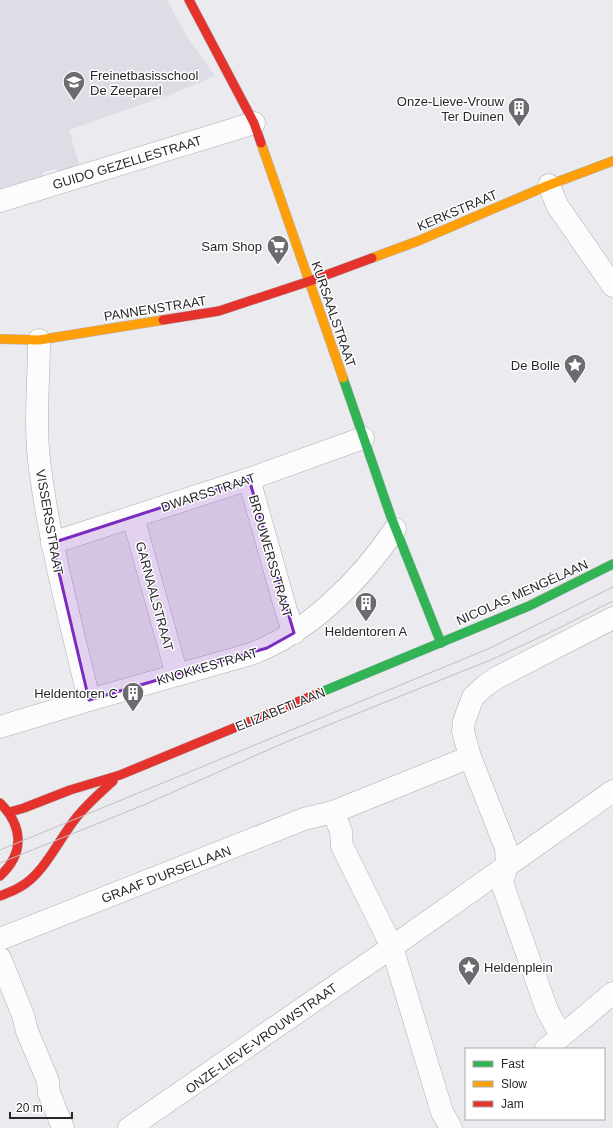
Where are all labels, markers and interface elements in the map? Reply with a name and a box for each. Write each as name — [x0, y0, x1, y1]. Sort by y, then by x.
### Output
place label: Freinetbasisschool De Zeeparel — [90, 68, 198, 98]
school or university icon: Freinetbasisschool De Zeeparel — [61, 69, 87, 102]
place label: Onze-Lieve-Vrouw Ter Duinen — [397, 94, 505, 124]
building icon: Onze-Lieve-Vrouw Ter Duinen — [506, 95, 532, 128]
street label: GUIDO GEZELLESTRAAT — [51, 133, 204, 192]
street label: KERKSTRAAT — [415, 187, 500, 234]
supermarket icon: Sam Shop — [265, 233, 291, 266]
place label: Sam Shop — [201, 239, 262, 254]
street label: KURSAALSTRAAT — [308, 259, 359, 369]
street label: PANNENSTRAAT — [103, 293, 207, 324]
place icon: De Bolle — [562, 352, 588, 385]
place label: De Bolle — [511, 358, 560, 373]
street label: VISSERSSTRAAT — [33, 468, 66, 576]
street label: DWARSSTRAAT — [159, 470, 257, 515]
street label: BROUWERSSTRAAT — [246, 493, 295, 619]
street label: GARNAALSTRAAT — [133, 540, 176, 652]
street label: NICOLAS MENGÉLAAN — [454, 557, 590, 628]
building icon: Heldentoren A — [353, 590, 379, 623]
place label: Heldentoren A — [325, 624, 408, 639]
street label: KNOKKESTRAAT — [155, 645, 259, 688]
building icon: Heldentoren C — [120, 680, 146, 713]
street label: ELIZABETLAAN — [233, 685, 327, 734]
place label: Heldentoren C — [34, 686, 118, 701]
street label: GRAAF D'URSELLAAN — [99, 843, 233, 906]
place icon: Heldenplein — [456, 954, 482, 987]
place label: Heldenplein — [484, 960, 553, 975]
street label: ONZE-LIEVE-VROUWSTRAAT — [183, 980, 340, 1097]
legend — [465, 1048, 605, 1120]
text: Fast — [501, 1057, 525, 1071]
text: Slow — [501, 1077, 527, 1091]
scale bar — [10, 1094, 72, 1120]
text: Jam — [501, 1097, 524, 1111]
text: 20 m — [16, 1101, 43, 1115]

